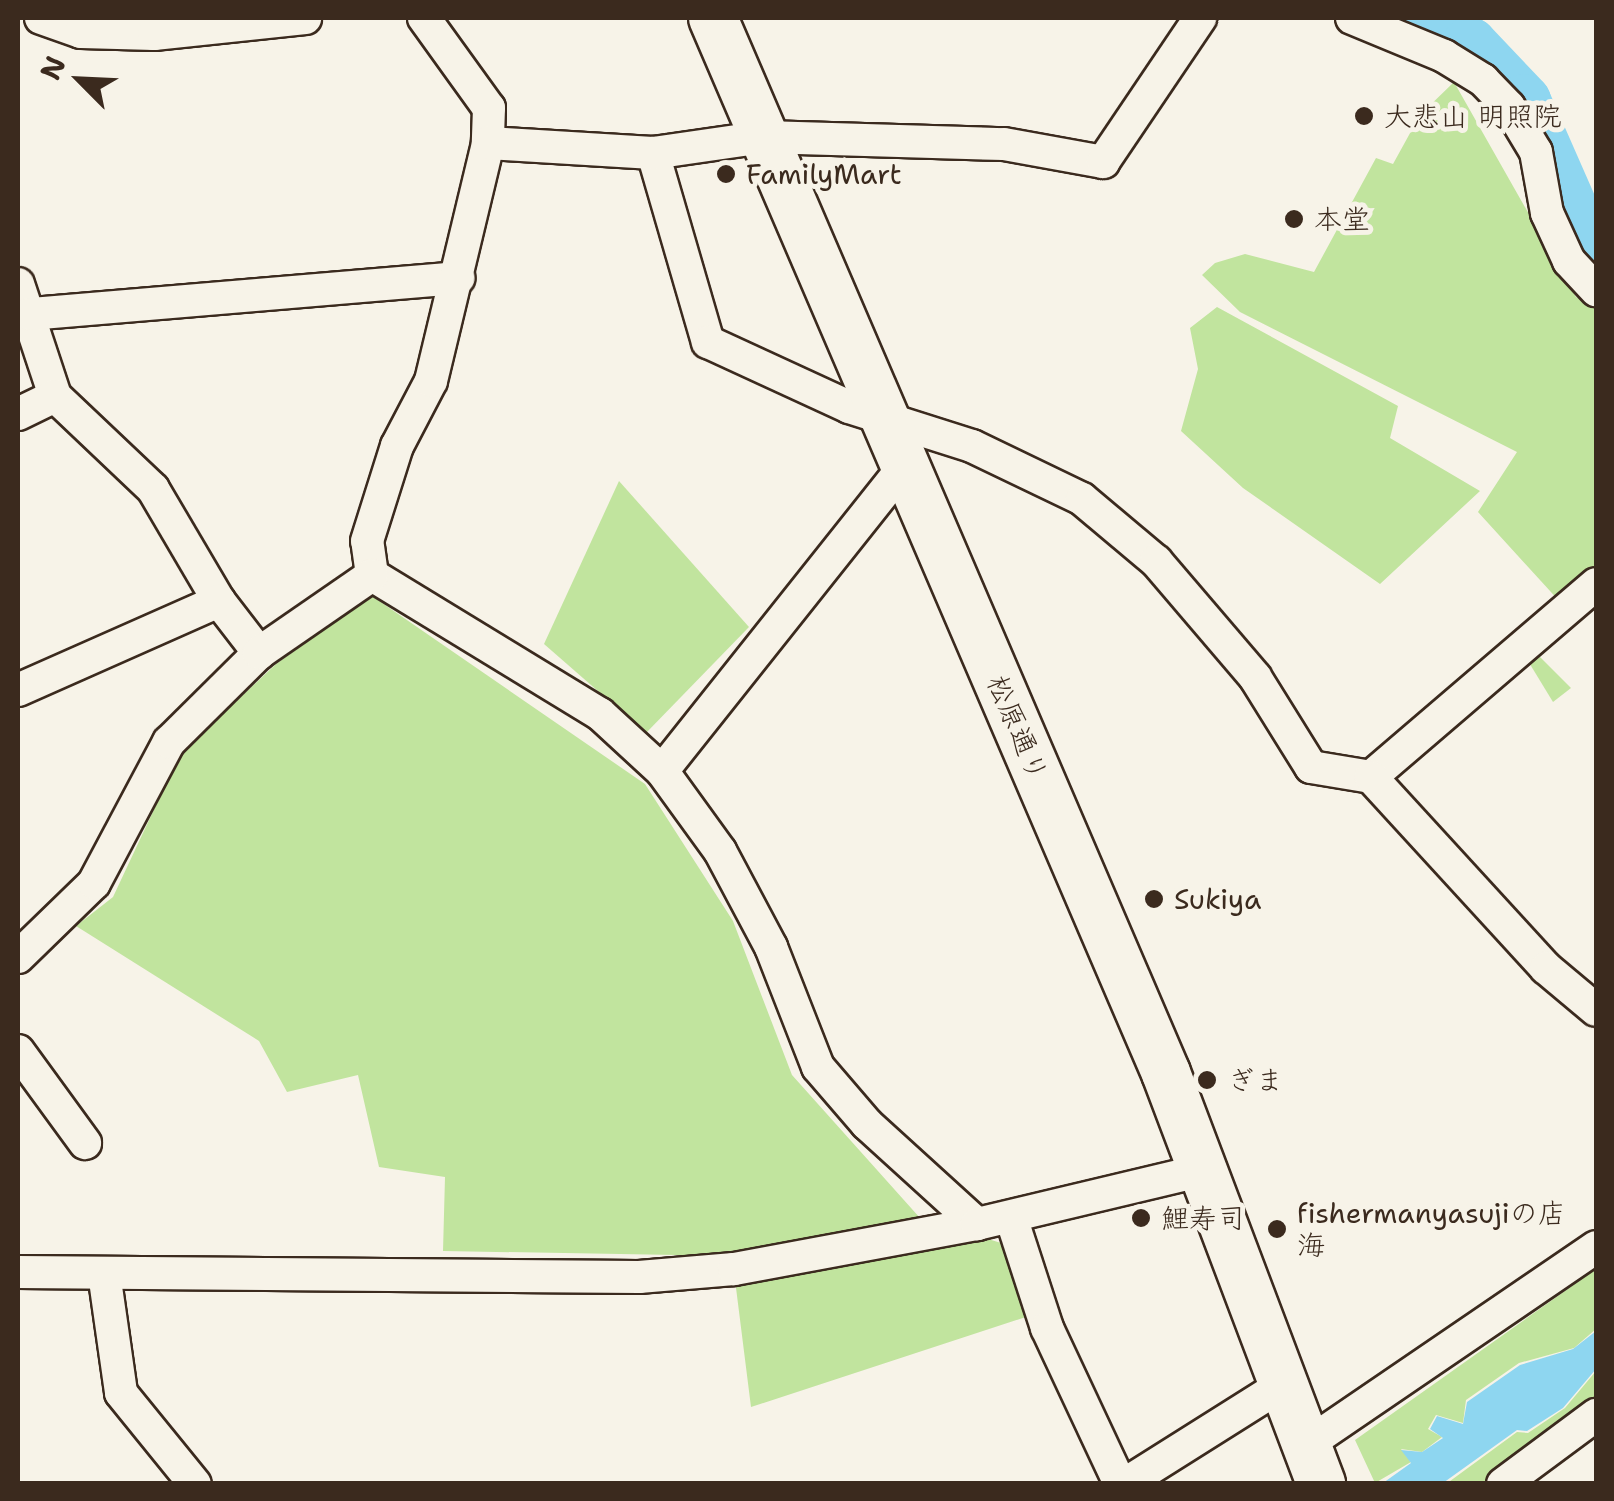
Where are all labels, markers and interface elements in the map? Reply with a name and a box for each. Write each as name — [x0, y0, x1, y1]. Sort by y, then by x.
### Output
north arrow — [30, 30, 130, 130]
text: N — [31, 50, 74, 86]
place label: 大悲山 明照院 — [1384, 99, 1562, 133]
marker: 大悲山 明照院 — [1353, 105, 1375, 127]
place label: FamilyMart — [746, 157, 902, 191]
marker: FamilyMart — [715, 163, 737, 185]
place label: 本堂 — [1314, 202, 1370, 236]
marker: 本堂 — [1283, 208, 1305, 230]
street label: 松原通り — [981, 670, 1055, 786]
place label: Sukiya — [1174, 882, 1261, 916]
marker: Sukiya — [1143, 888, 1165, 910]
place label: ぎま — [1227, 1063, 1283, 1097]
marker: ぎま — [1196, 1069, 1218, 1091]
place label: fishermanyasujiの店 海 — [1297, 1196, 1566, 1262]
place label: 鯉寿司 — [1161, 1201, 1245, 1235]
marker: 鯉寿司 — [1130, 1207, 1152, 1229]
marker: fishermanyasujiの店 海 — [1266, 1218, 1288, 1240]

